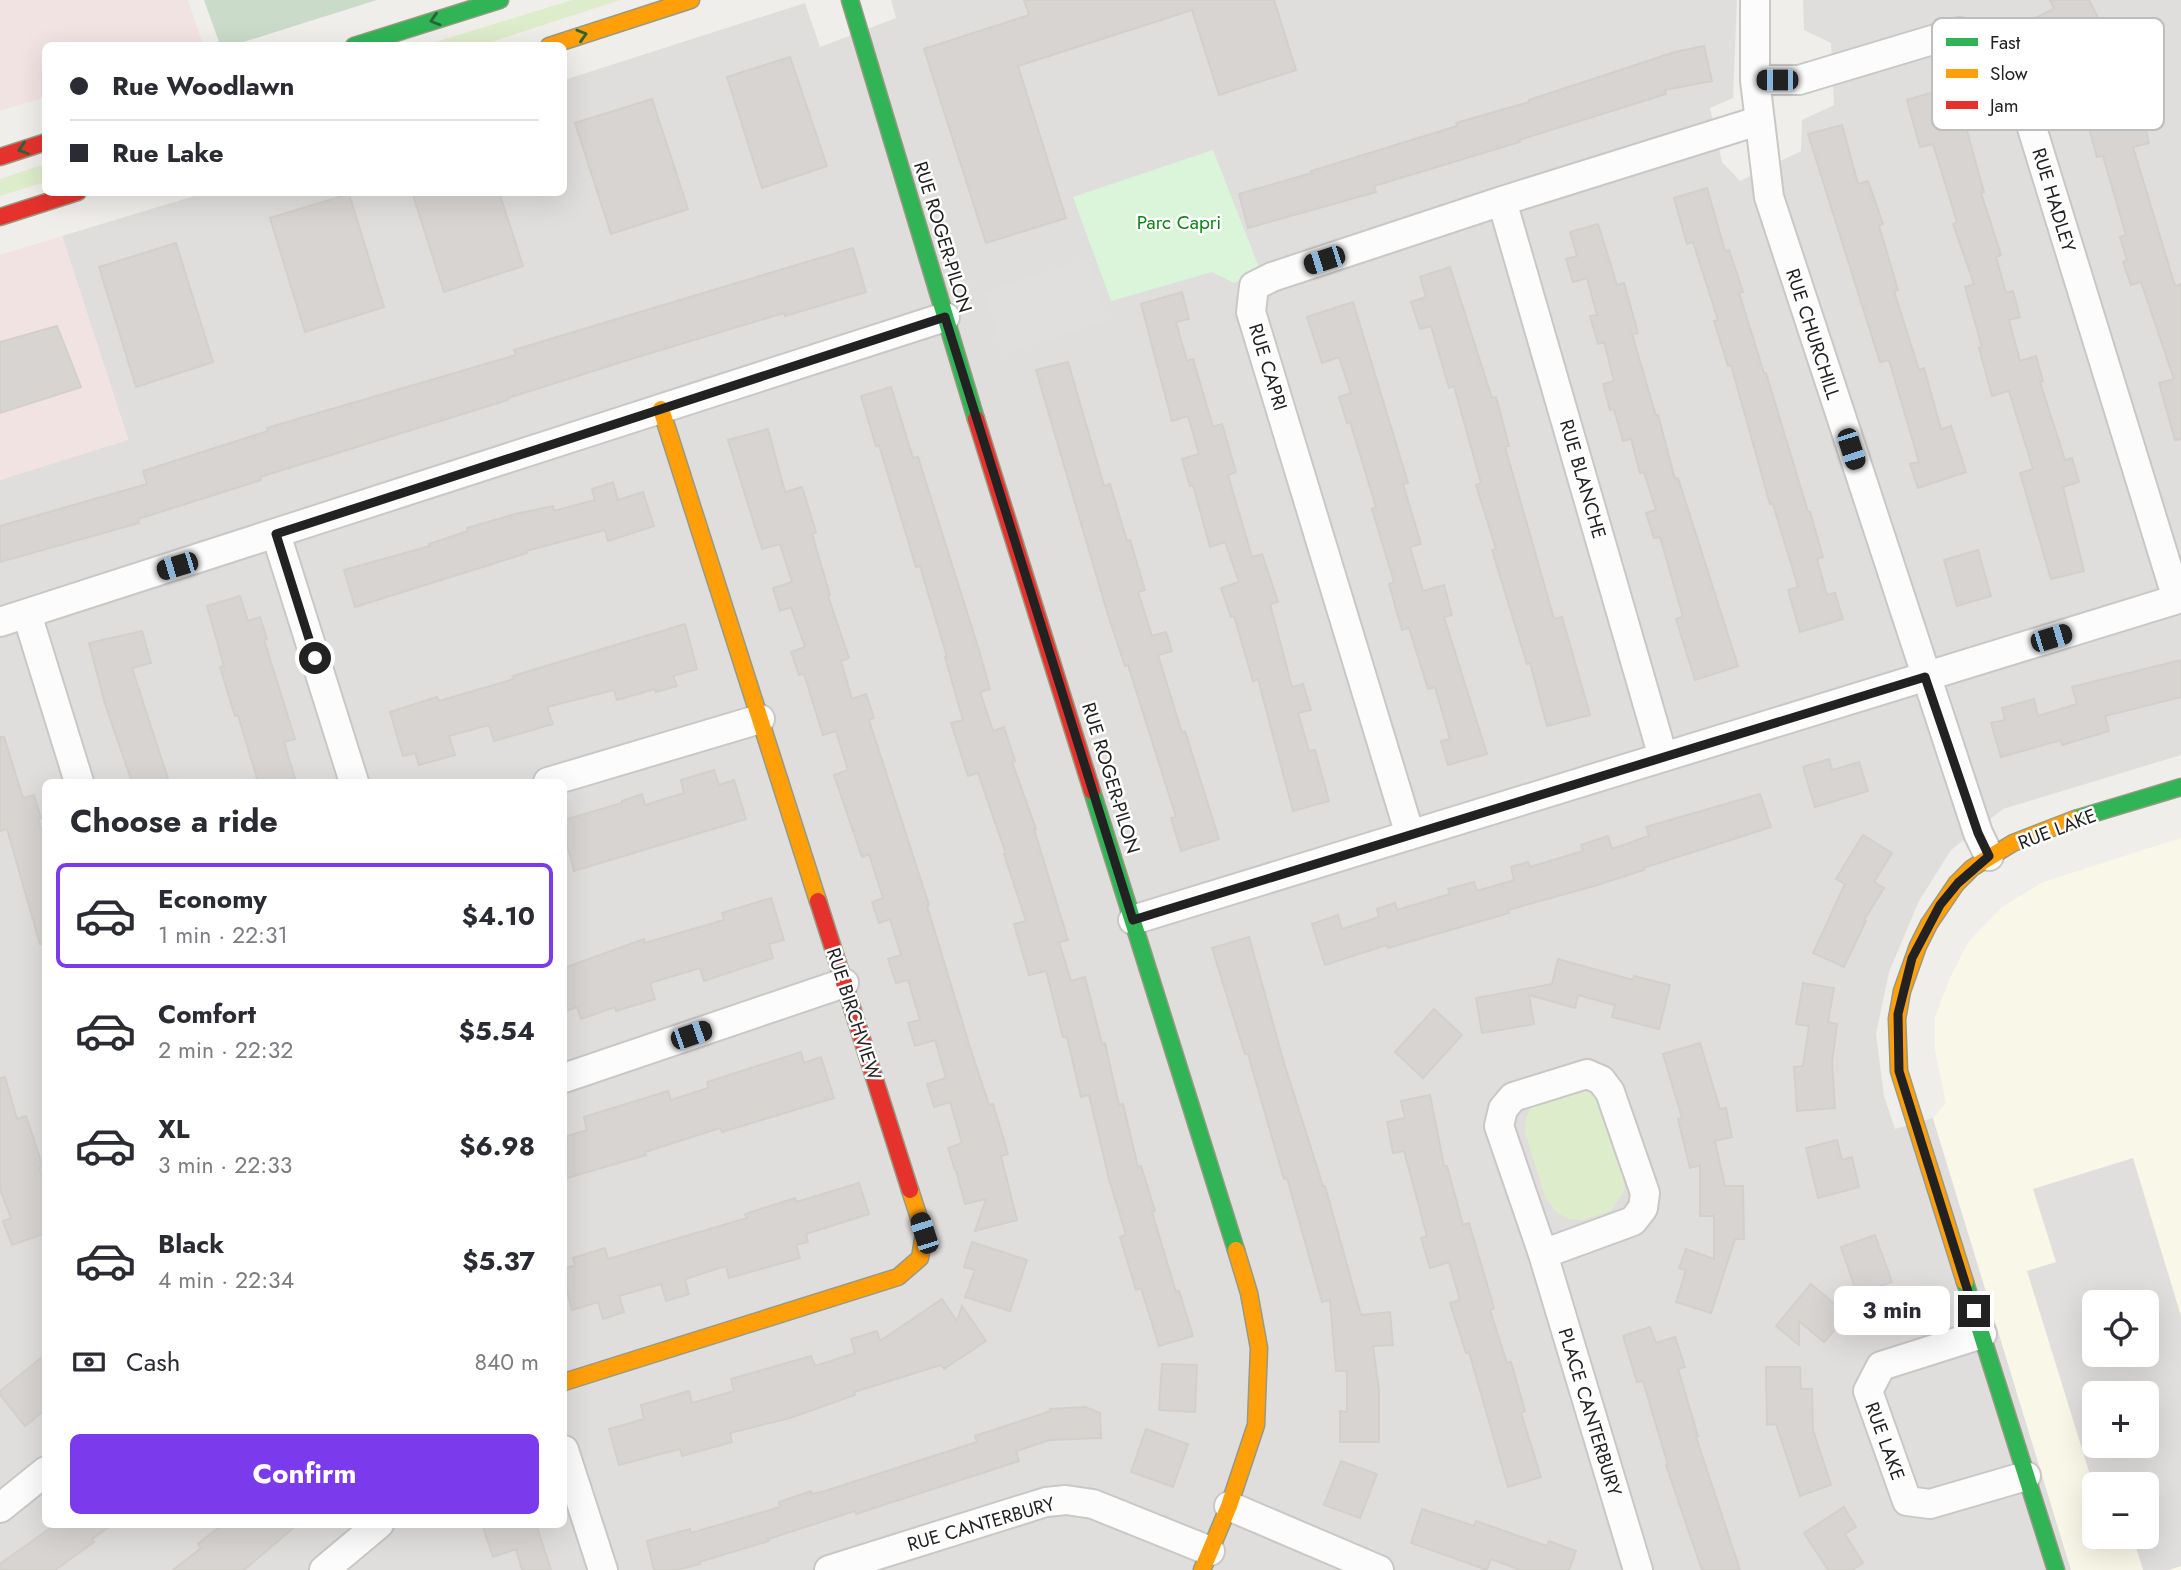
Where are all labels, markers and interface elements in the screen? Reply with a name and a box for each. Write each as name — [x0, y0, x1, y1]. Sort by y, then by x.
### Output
one-way arrow — [429, 12, 441, 27]
legend — [1932, 18, 2164, 130]
one-way arrow — [575, 29, 587, 44]
text: Fast — [1990, 29, 2021, 56]
text: Slow — [1990, 60, 2028, 87]
text: Rue Woodlawn — [112, 67, 294, 105]
car — [1757, 70, 1799, 91]
text: Jam — [1987, 92, 2019, 119]
text: Rue Lake — [112, 134, 224, 172]
one-way arrow — [17, 141, 29, 156]
street label: RUE HADLEY — [2025, 145, 2083, 256]
street label: RUE ROGER-PILON — [907, 158, 979, 316]
park label: Parc Capri — [1137, 209, 1221, 236]
car — [1301, 244, 1348, 276]
street label: RUE CHURCHILL — [1779, 265, 1847, 403]
street label: RUE CAPRI — [1242, 320, 1294, 414]
street label: RUE BLANCHE — [1553, 416, 1613, 542]
car — [1835, 426, 1868, 472]
car — [154, 550, 201, 582]
car — [2028, 622, 2075, 654]
route start — [299, 642, 331, 674]
street label: RUE ROGER-PILON — [1075, 699, 1147, 857]
text: Choose a ride — [70, 798, 278, 844]
street label: RUE LAKE — [2014, 802, 2100, 856]
text: Economy — [158, 880, 267, 918]
icon: car — [74, 884, 137, 947]
text: $4.10 — [462, 897, 535, 935]
text: 1 min · 22:31 — [158, 918, 288, 952]
street label: RUE BIRCHVIEW — [820, 944, 888, 1084]
text: Comfort — [158, 995, 256, 1033]
icon: car — [74, 999, 137, 1062]
text: $5.54 — [459, 1012, 535, 1050]
car — [668, 1018, 715, 1052]
text: 2 min · 22:32 — [158, 1033, 293, 1067]
text: XL — [158, 1110, 190, 1148]
icon: car — [74, 1114, 137, 1177]
text: $6.98 — [459, 1127, 535, 1165]
text: 3 min · 22:33 — [158, 1148, 292, 1182]
car — [908, 1210, 941, 1256]
text: Black — [158, 1225, 224, 1263]
icon: car — [74, 1229, 137, 1292]
text: $5.37 — [462, 1242, 535, 1280]
text: 4 min · 22:34 — [158, 1263, 294, 1297]
callout: 3 min — [1834, 1286, 1950, 1336]
map controls — [2082, 1290, 2159, 1549]
button: locate — [2082, 1290, 2159, 1367]
text: 3 min — [1862, 1293, 1922, 1327]
route end — [1958, 1295, 1990, 1327]
street label: PLACE CANTERBURY — [1552, 1325, 1629, 1500]
icon: cash — [70, 1343, 108, 1381]
text: Cash — [126, 1343, 180, 1381]
text: 840 m — [474, 1345, 539, 1379]
button: + — [2082, 1381, 2159, 1458]
street label: RUE LAKE — [1858, 1398, 1912, 1484]
button: Confirm — [70, 1434, 539, 1514]
button: − — [2082, 1472, 2159, 1549]
street label: RUE CANTERBURY — [904, 1490, 1058, 1558]

